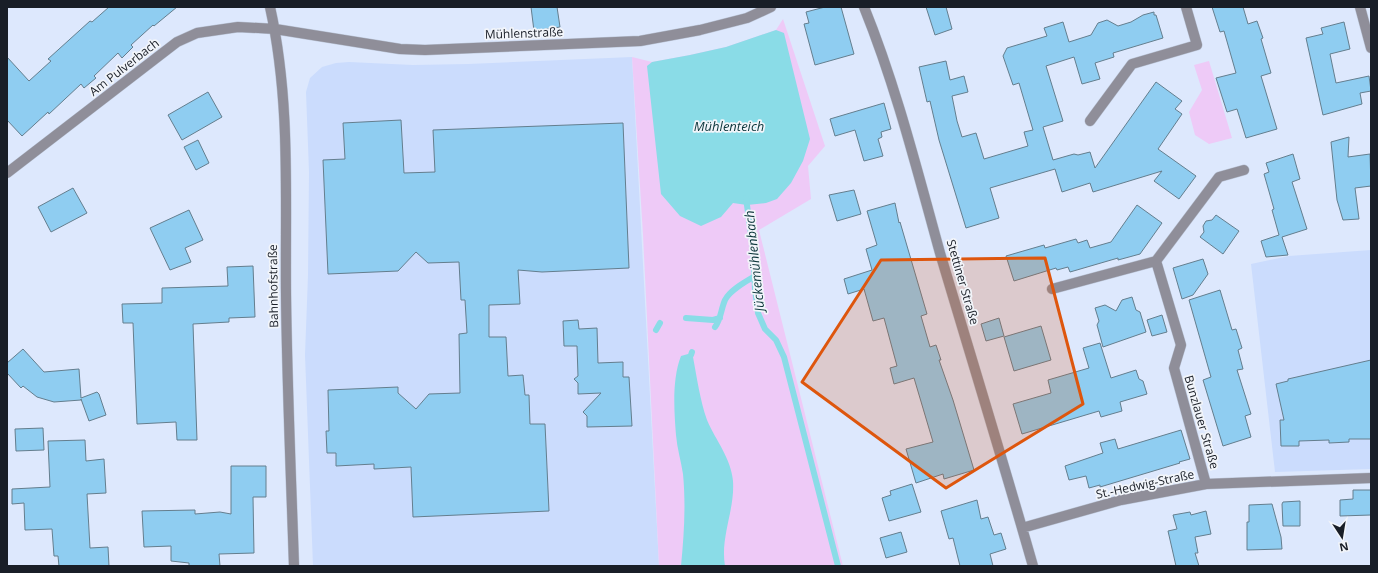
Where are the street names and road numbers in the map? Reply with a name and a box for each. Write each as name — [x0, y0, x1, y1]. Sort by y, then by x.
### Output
street label: Mühlenstraße — [485, 23, 564, 43]
street label: Am Pulverbach — [86, 34, 162, 100]
street label: Stettiner Straße — [943, 237, 983, 327]
street label: Bahnhofstraße — [264, 244, 282, 328]
street label: Bunzlauer Straße — [1181, 373, 1224, 471]
street label: St.-Hedwig-Straße — [1094, 465, 1196, 503]

